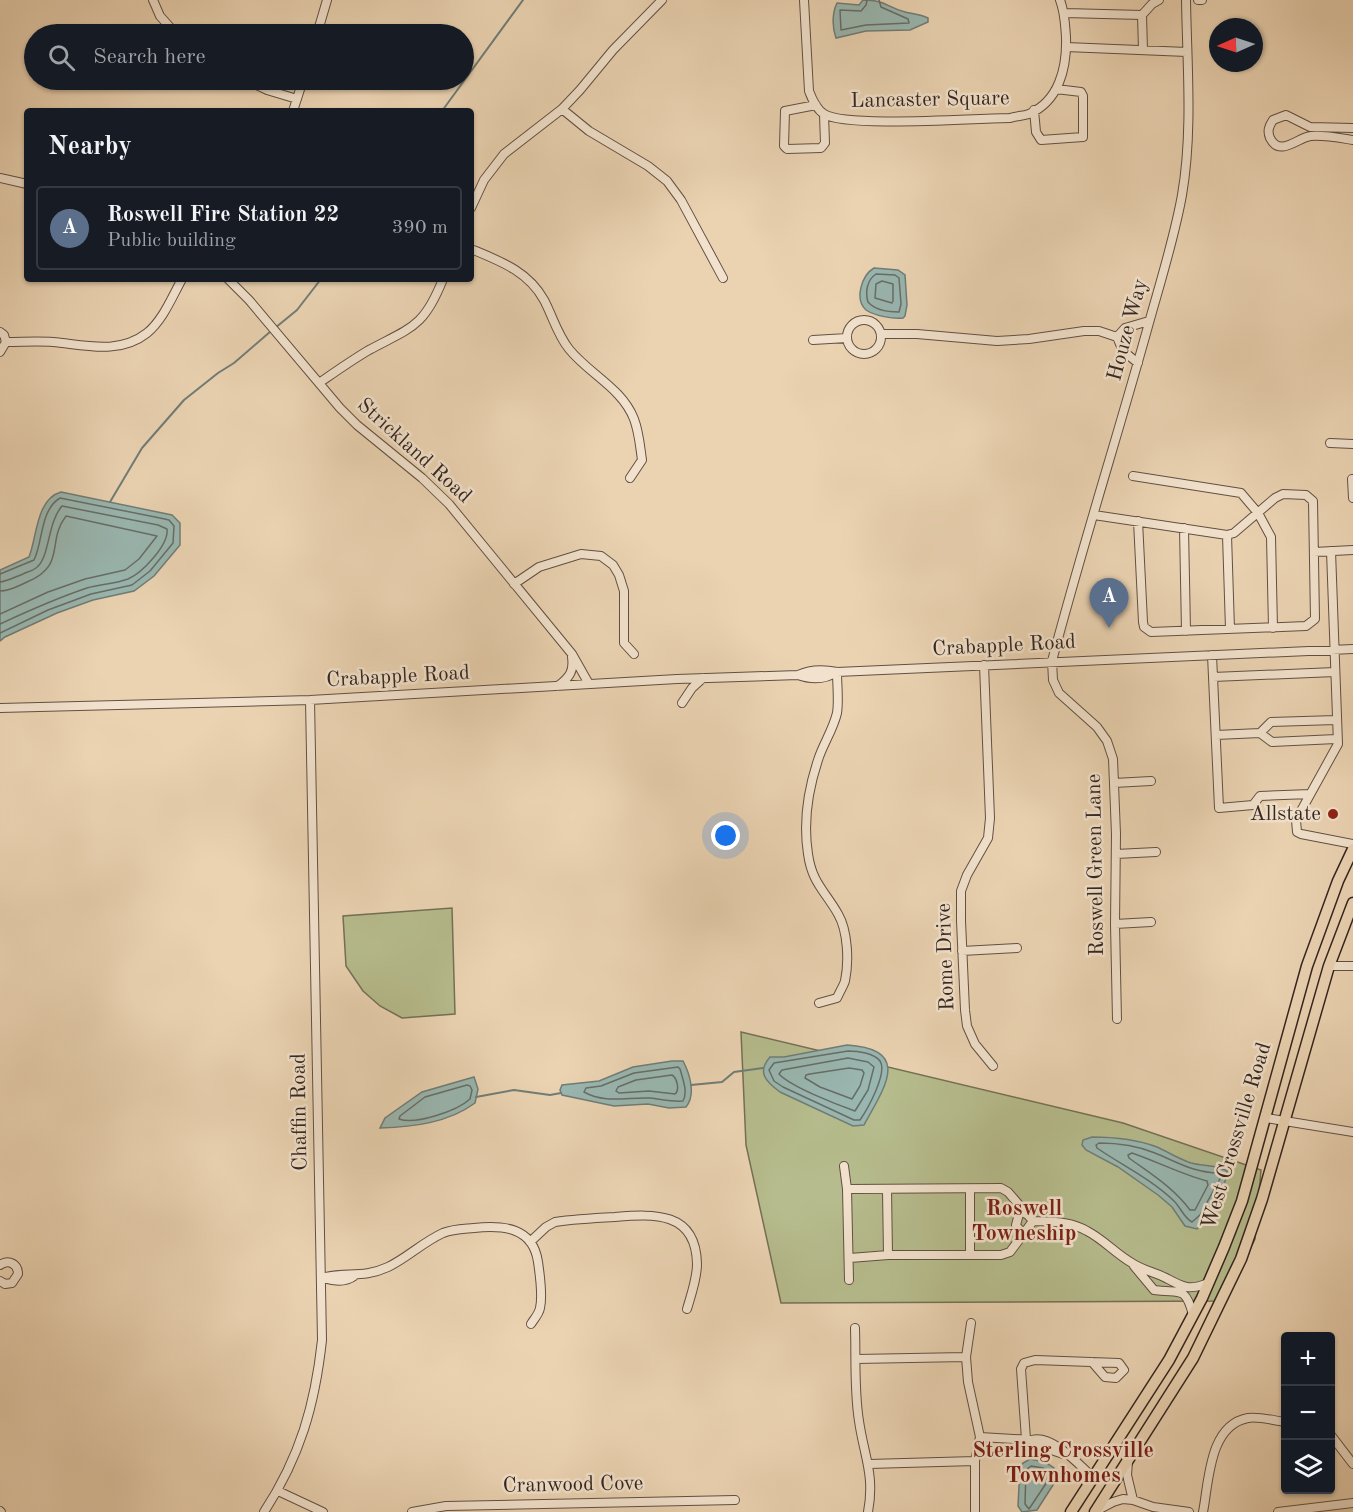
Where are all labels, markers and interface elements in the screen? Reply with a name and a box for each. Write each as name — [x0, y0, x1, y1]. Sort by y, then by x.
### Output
north arrow — [1209, 18, 1263, 72]
search box — [24, 24, 474, 90]
icon: search — [45, 41, 78, 74]
text: Search here — [93, 46, 206, 68]
street label: Lancaster Square — [850, 88, 1010, 112]
text: Nearby — [48, 134, 132, 160]
text: Roswell Fire Station 22 — [107, 204, 339, 226]
text: A — [62, 218, 77, 238]
text: 390 m — [392, 218, 448, 238]
text: Public building — [107, 231, 236, 251]
street label: Houze Way — [1104, 277, 1152, 383]
street label: Strickland Road — [353, 394, 475, 508]
pin: A — [1090, 578, 1128, 628]
street label: Crabapple Road — [932, 632, 1076, 660]
street label: Crabapple Road — [326, 663, 470, 691]
street label: Roswell Green Lane — [1084, 774, 1108, 956]
place label: Allstate — [1250, 804, 1321, 825]
marker: Allstate — [1326, 807, 1340, 821]
your location — [711, 821, 740, 850]
street label: Rome Drive — [934, 903, 958, 1011]
street label: West Crossville Road — [1199, 1040, 1275, 1232]
street label: Chaffin Road — [288, 1053, 312, 1171]
district label: Roswell Towneship — [971, 1198, 1077, 1245]
map controls — [1281, 1332, 1335, 1494]
button: + — [1281, 1332, 1335, 1386]
button: − — [1281, 1386, 1335, 1440]
district label: Sterling Crossville Townhomes — [972, 1440, 1154, 1487]
button: layers — [1281, 1440, 1335, 1494]
street label: Cranwood Cove — [502, 1473, 644, 1497]

